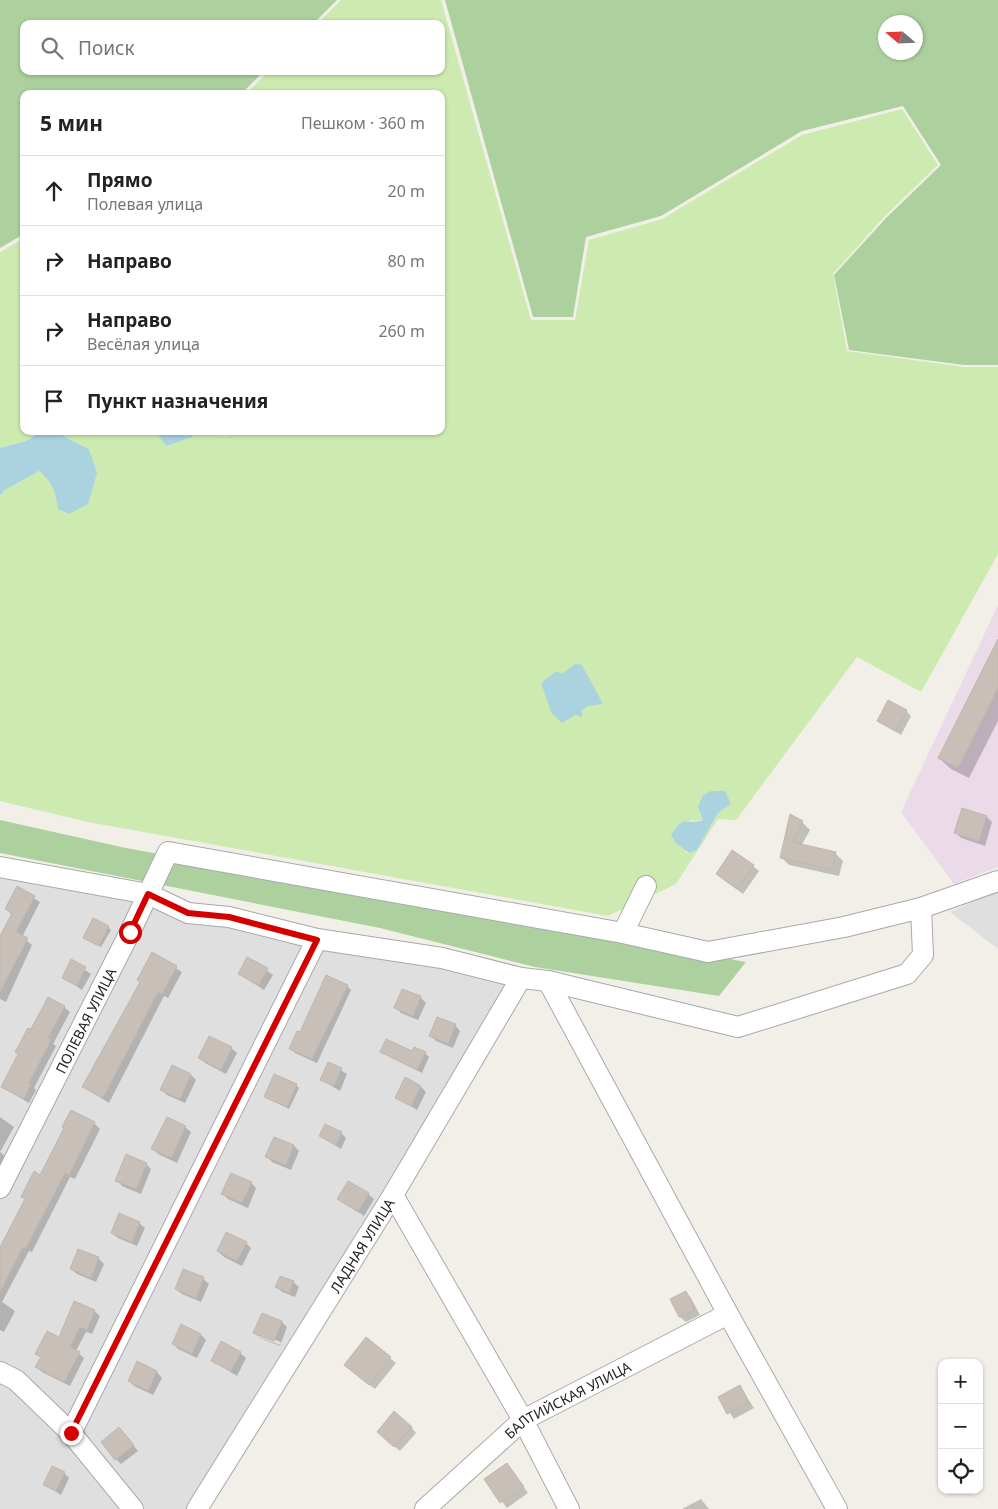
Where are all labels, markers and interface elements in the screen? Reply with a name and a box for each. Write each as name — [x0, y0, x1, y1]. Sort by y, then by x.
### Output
north arrow — [878, 15, 923, 60]
search box — [20, 20, 445, 75]
icon: search — [38, 34, 66, 62]
text: Поиск — [78, 35, 134, 61]
text: 5 мин — [40, 109, 103, 137]
text: Пешком · 360 m — [301, 112, 425, 134]
text: Прямо — [87, 167, 153, 193]
icon: ahead — [40, 177, 68, 205]
text: 20 m — [388, 180, 425, 202]
text: Полевая улица — [87, 193, 203, 215]
icon: right — [40, 247, 68, 275]
text: Направо — [87, 248, 172, 274]
text: 80 m — [388, 250, 425, 272]
text: Направо — [87, 307, 172, 333]
icon: right — [40, 317, 68, 345]
text: 260 m — [378, 320, 425, 342]
text: Весёлая улица — [87, 333, 200, 355]
icon: arrive — [40, 387, 68, 415]
text: Пункт назначения — [87, 388, 268, 414]
route start — [119, 921, 142, 944]
street label: ПОЛЕВАЯ УЛИЦА — [50, 964, 120, 1076]
street label: ЛАДНАЯ УЛИЦА — [325, 1194, 398, 1296]
street label: БАЛТИЙСКАЯ УЛИЦА — [500, 1356, 634, 1442]
map controls — [938, 1359, 983, 1494]
button: + — [938, 1359, 983, 1404]
button: − — [938, 1404, 983, 1449]
route end — [60, 1422, 83, 1445]
button: locate — [938, 1449, 983, 1494]

